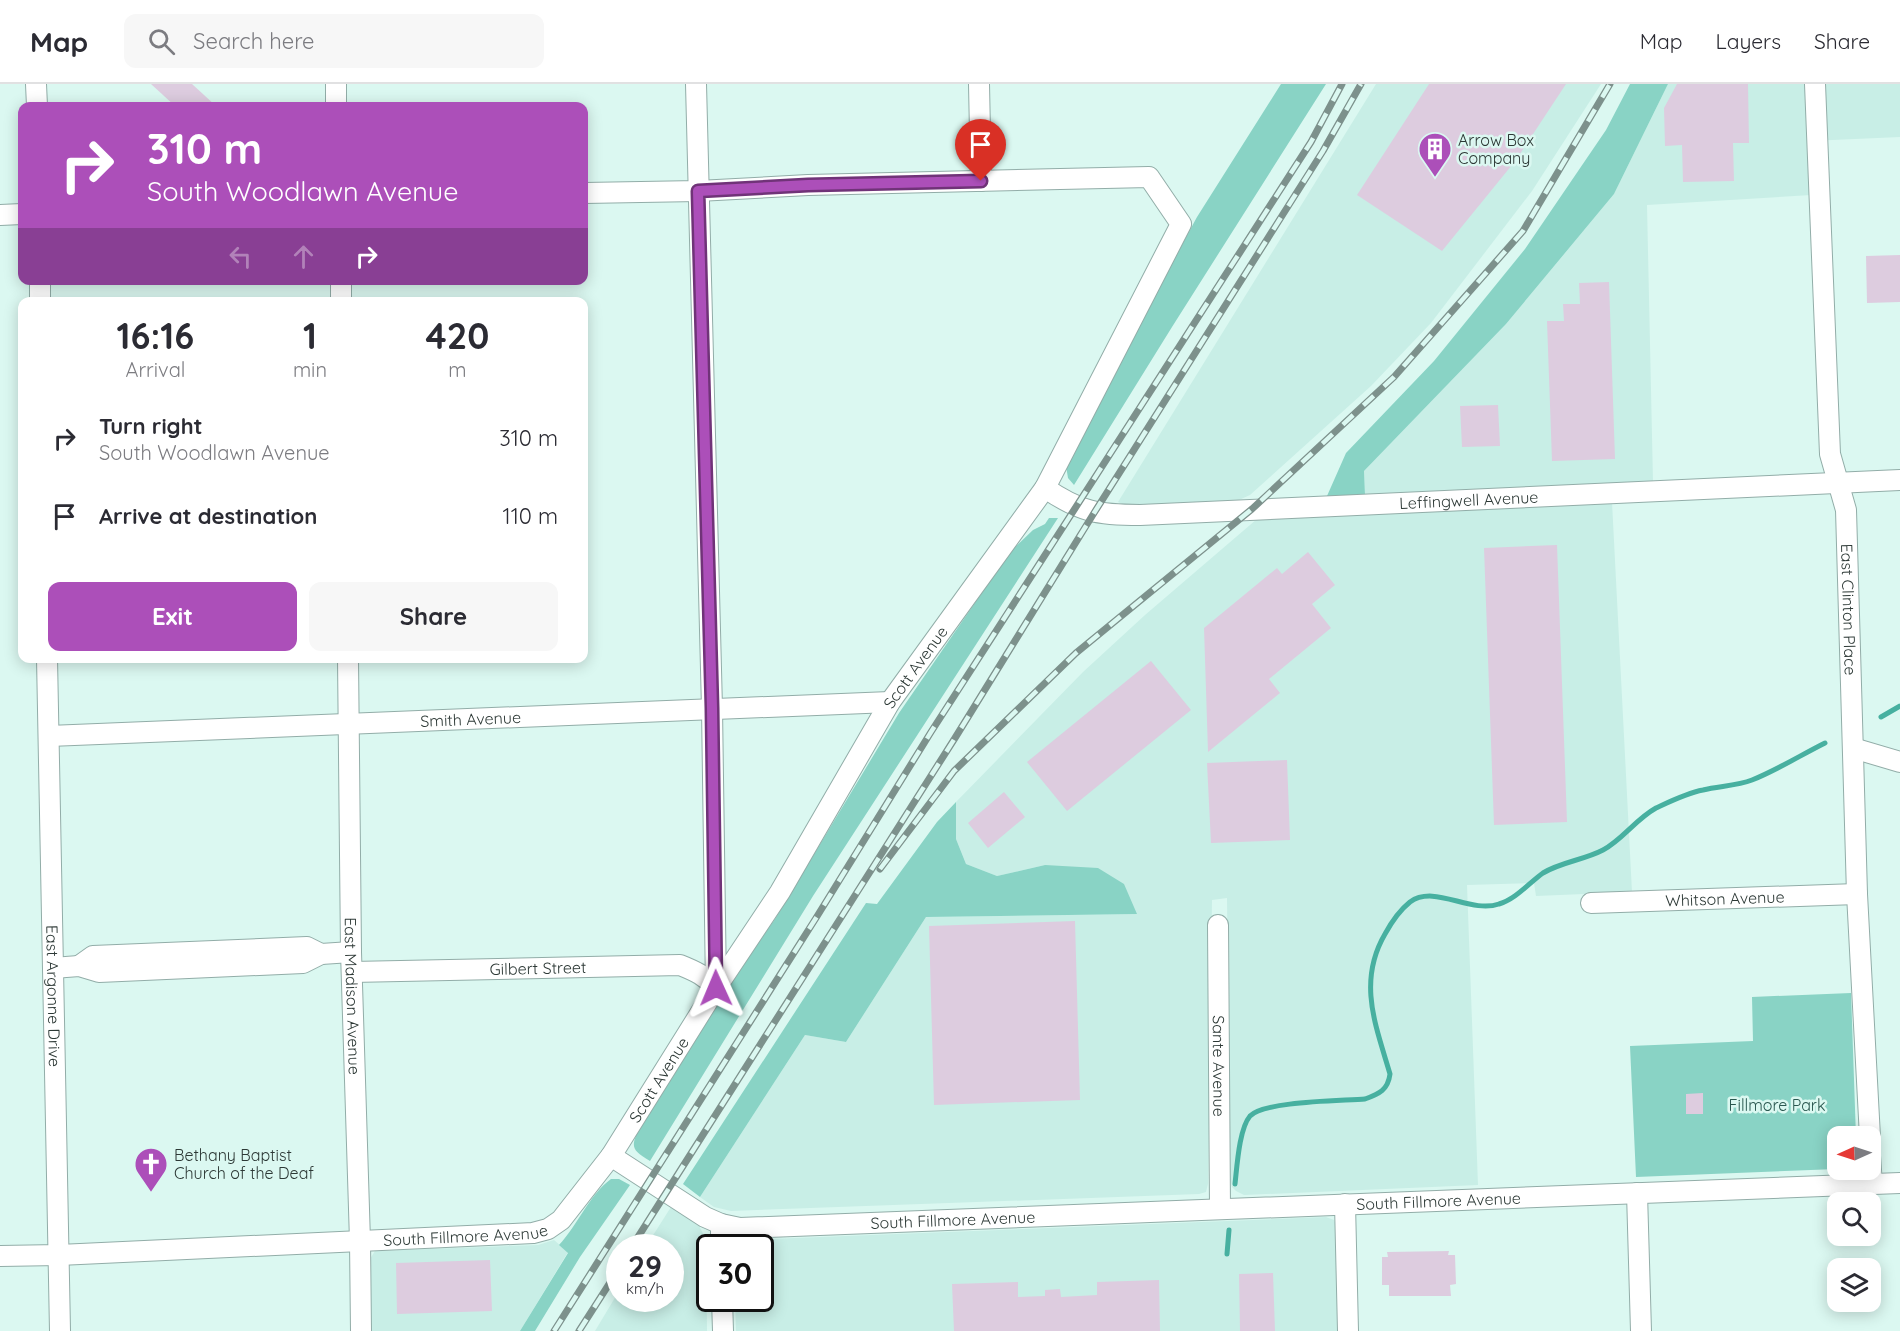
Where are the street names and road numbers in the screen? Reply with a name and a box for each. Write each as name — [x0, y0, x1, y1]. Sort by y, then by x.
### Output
street label: Leffingwell Avenue — [1399, 487, 1539, 513]
street label: East Clinton Place — [1837, 543, 1861, 676]
street label: Scott Avenue — [879, 622, 952, 712]
street label: Smith Avenue — [420, 707, 521, 731]
street label: Whitson Avenue — [1665, 886, 1785, 910]
street label: East Madison Avenue — [341, 917, 365, 1075]
street label: East Argonne Drive — [42, 925, 65, 1067]
street label: Gilbert Street — [489, 957, 587, 979]
street label: Sante Avenue — [1209, 1015, 1229, 1117]
street label: Scott Avenue — [624, 1033, 693, 1126]
street label: South Fillmore Avenue — [1356, 1188, 1521, 1214]
street label: South Fillmore Avenue — [870, 1207, 1036, 1233]
street label: South Fillmore Avenue — [383, 1220, 550, 1250]

